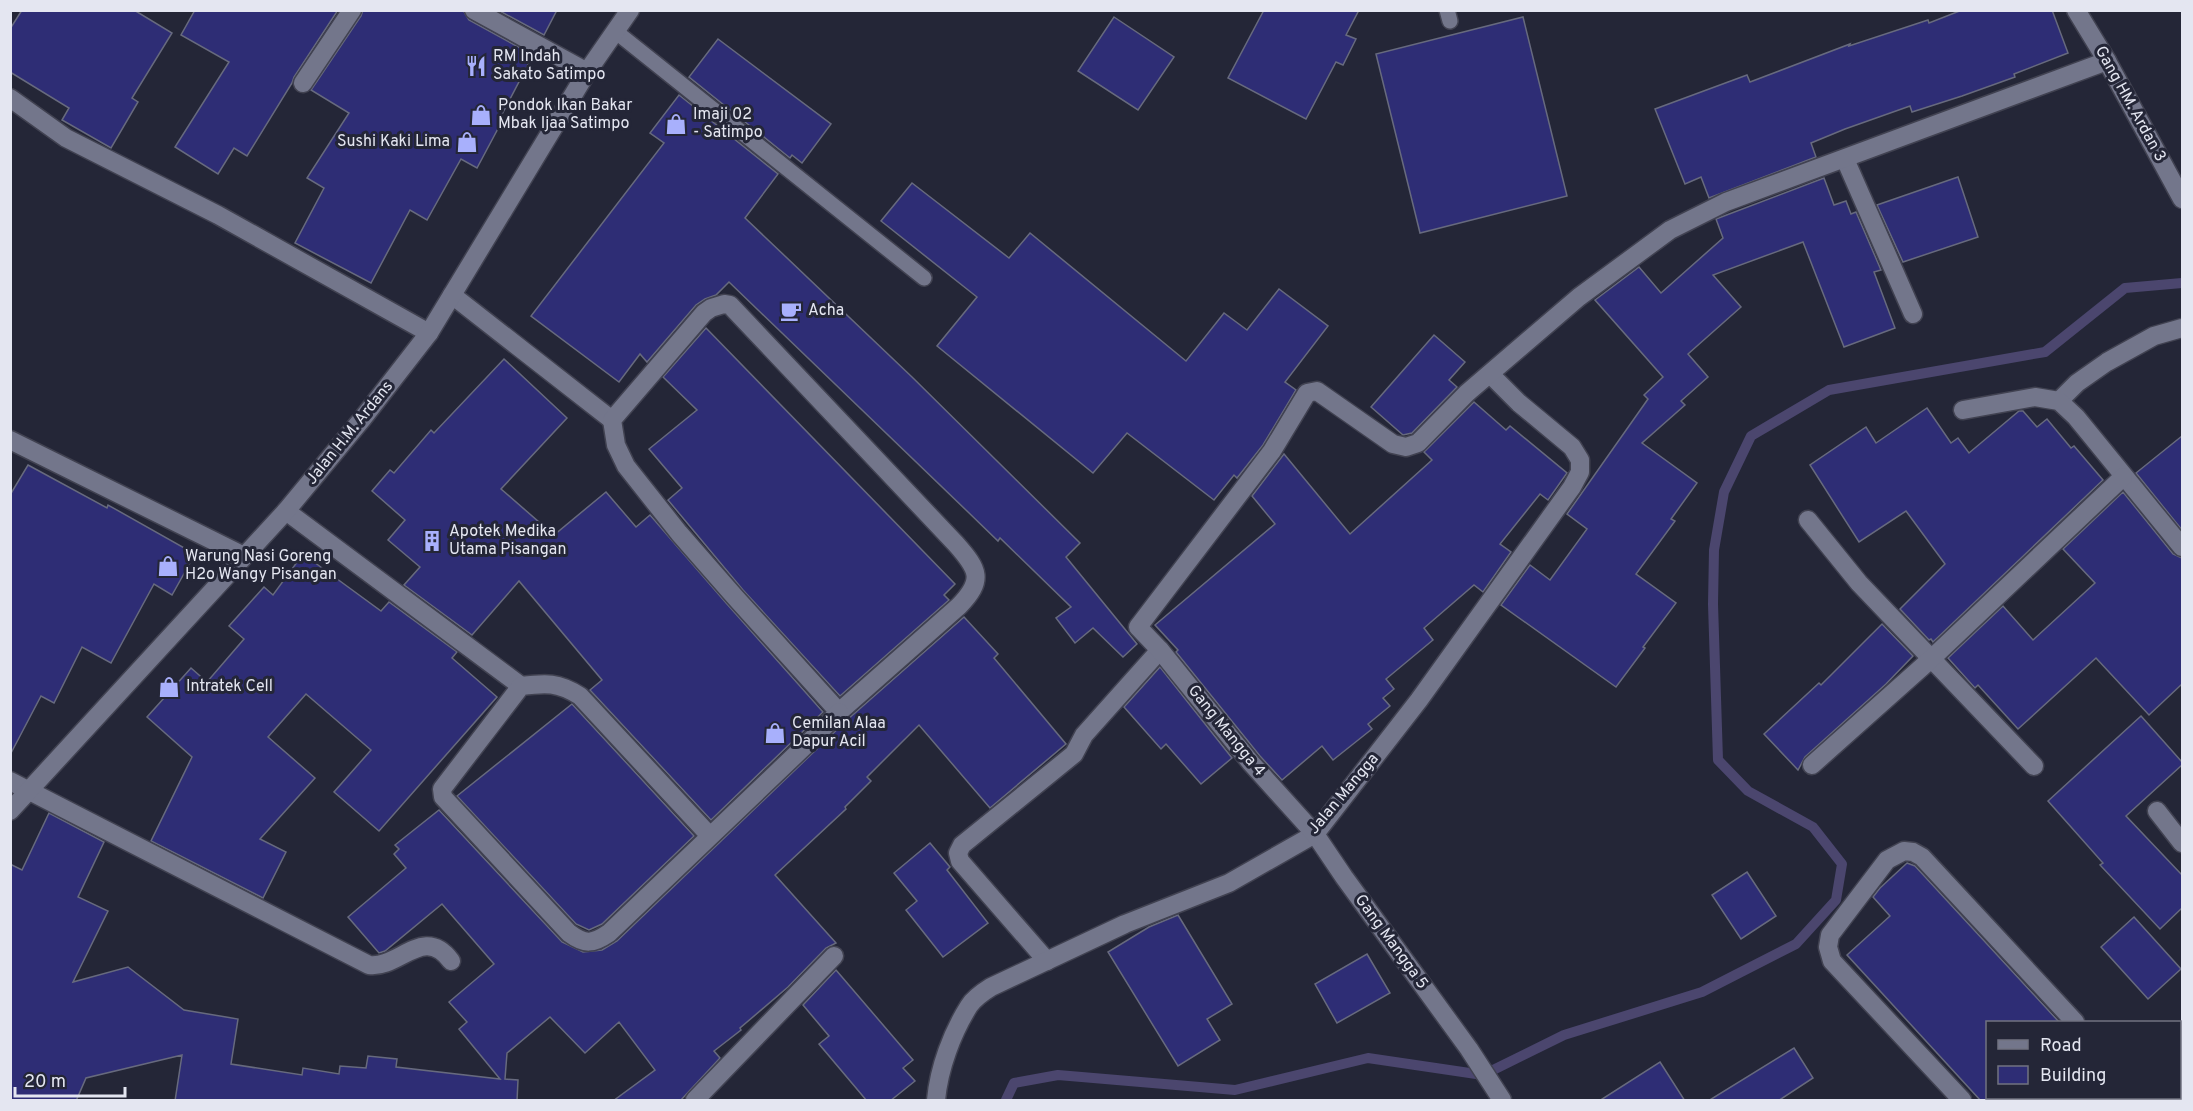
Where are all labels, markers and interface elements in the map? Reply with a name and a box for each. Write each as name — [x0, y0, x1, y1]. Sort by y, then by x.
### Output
street label: Gang HM. Ardan 3 — [2090, 43, 2170, 165]
place label: RM Indah Sakato Satimpo — [493, 47, 605, 85]
restaurant icon: RM Indah Sakato Satimpo — [464, 54, 488, 78]
place label: Pondok Ikan Bakar Mbak Ijaa Satimpo — [498, 96, 632, 134]
shop icon: Pondok Ikan Bakar Mbak Ijaa Satimpo — [469, 103, 493, 127]
place label: Imaji 02 - Satimpo — [693, 105, 763, 143]
shop icon: Imaji 02 - Satimpo — [664, 112, 688, 136]
shop icon: Sushi Kaki Lima — [455, 130, 479, 154]
place label: Sushi Kaki Lima — [337, 132, 450, 152]
cafe icon: Acha — [779, 299, 803, 323]
place label: Acha — [808, 301, 844, 321]
street label: Jalan H.M. Ardans — [302, 377, 398, 489]
place label: Apotek Medika Utama Pisangan — [449, 522, 566, 560]
building icon: Apotek Medika Utama Pisangan — [420, 529, 444, 553]
place label: Warung Nasi Goreng H2o Wangy Pisangan — [185, 547, 337, 585]
shop icon: Warung Nasi Goreng H2o Wangy Pisangan — [156, 554, 180, 578]
shop icon: Intratek Cell — [157, 675, 181, 699]
place label: Intratek Cell — [186, 677, 273, 697]
street label: Gang Mangga 4 — [1183, 681, 1269, 781]
place label: Cemilan Alaa Dapur Acil — [792, 714, 886, 752]
shop icon: Cemilan Alaa Dapur Acil — [763, 721, 787, 745]
street label: Jalan Mangga — [1304, 749, 1384, 839]
street label: Gang Mangga 5 — [1350, 891, 1432, 993]
legend — [1986, 1021, 2181, 1099]
text: Road — [2040, 1035, 2082, 1058]
scale bar — [15, 1060, 124, 1098]
text: Building — [2040, 1065, 2106, 1088]
text: 20 m — [24, 1071, 66, 1094]

